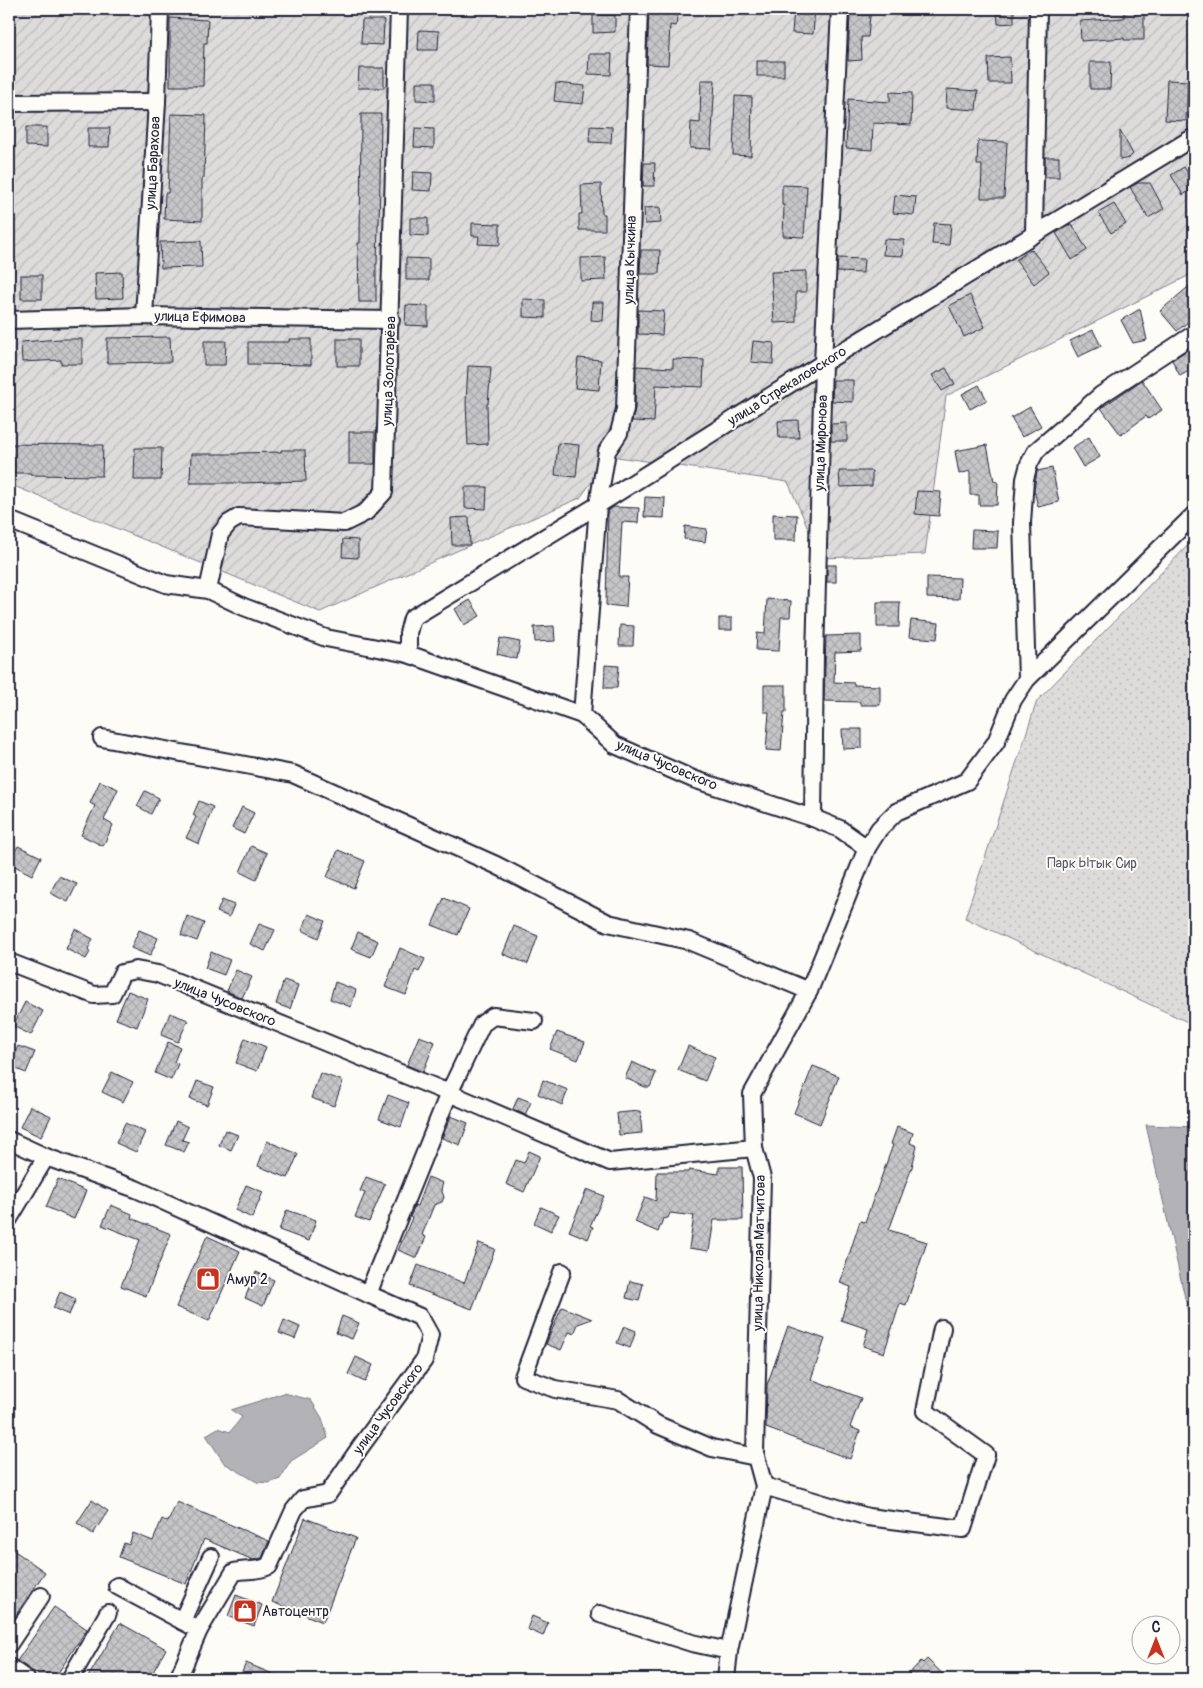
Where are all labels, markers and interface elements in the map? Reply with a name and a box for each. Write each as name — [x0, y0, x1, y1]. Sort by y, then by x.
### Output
street label: улица Барахова — [142, 116, 164, 211]
street label: улица Кычкина — [620, 215, 640, 306]
street label: улица Ефимова — [153, 308, 246, 326]
street label: улица Золотарёва — [379, 316, 399, 427]
street label: улица Стрекаловского — [724, 342, 850, 430]
street label: улица Миронова — [811, 395, 831, 492]
street label: улица Чусовского — [613, 736, 720, 794]
park label: Парк Ытык Сир — [1047, 855, 1137, 872]
street label: улица Чусовского — [171, 974, 279, 1030]
street label: улица Николая Матчитова — [749, 1175, 769, 1332]
shop icon: Амур 2 — [195, 1266, 221, 1292]
place label: Амур 2 — [226, 1271, 268, 1288]
street label: улица Чусовского — [349, 1360, 427, 1458]
shop icon: Автоцентр — [232, 1598, 258, 1624]
place label: Автоцентр — [262, 1603, 329, 1620]
north arrow — [1130, 1616, 1180, 1666]
text: С — [1152, 1619, 1161, 1636]

